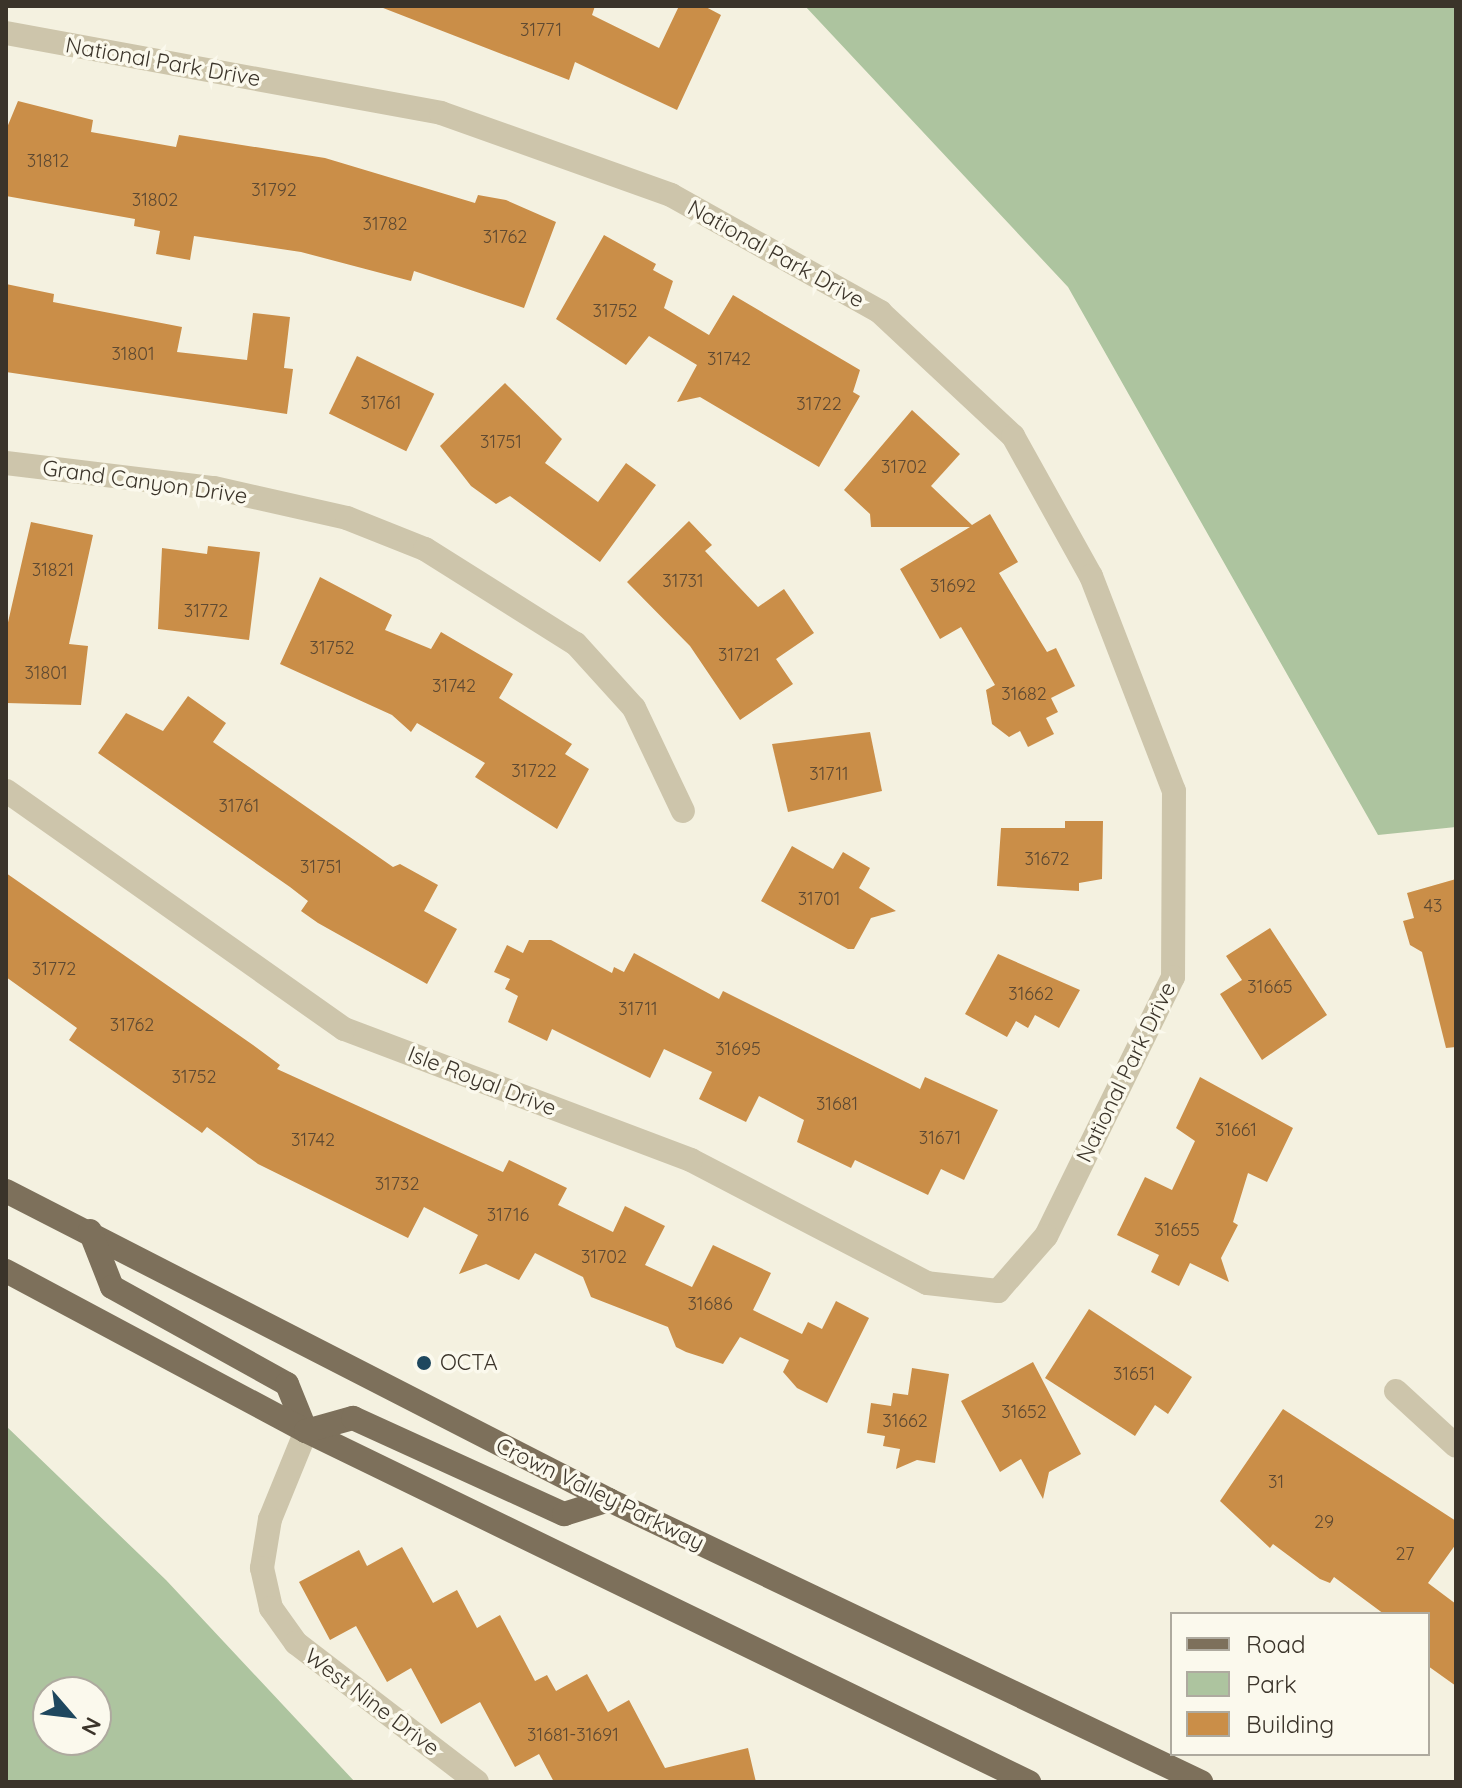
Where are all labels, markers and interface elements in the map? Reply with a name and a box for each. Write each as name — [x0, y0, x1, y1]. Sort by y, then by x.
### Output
house number: 31771 — [520, 19, 562, 41]
street label: National Park Drive — [63, 32, 263, 92]
house number: 31812 — [27, 150, 69, 172]
house number: 31792 — [251, 179, 297, 201]
house number: 31802 — [132, 189, 178, 211]
street label: National Park Drive — [683, 195, 869, 313]
house number: 31782 — [362, 213, 408, 235]
house number: 31762 — [483, 226, 527, 248]
house number: 31752 — [592, 300, 638, 322]
house number: 31801 — [111, 343, 155, 365]
house number: 31742 — [707, 348, 751, 370]
house number: 31761 — [360, 392, 402, 414]
house number: 31722 — [796, 393, 842, 415]
house number: 31751 — [480, 431, 522, 453]
street label: Grand Canyon Drive — [41, 455, 249, 509]
house number: 31702 — [881, 456, 927, 478]
house number: 31821 — [32, 559, 74, 581]
house number: 31731 — [662, 570, 704, 592]
house number: 31692 — [930, 575, 976, 597]
house number: 31772 — [184, 600, 228, 622]
house number: 31752 — [309, 637, 355, 659]
house number: 31721 — [718, 644, 760, 666]
house number: 31801 — [24, 662, 68, 684]
house number: 31742 — [432, 675, 476, 697]
house number: 31682 — [1001, 683, 1047, 705]
house number: 31722 — [511, 760, 557, 782]
house number: 31711 — [809, 763, 849, 785]
house number: 31761 — [218, 795, 260, 817]
house number: 31672 — [1025, 848, 1069, 870]
house number: 31751 — [300, 856, 342, 878]
house number: 31701 — [798, 888, 840, 910]
house number: 43 — [1424, 895, 1442, 917]
house number: 31772 — [32, 958, 76, 980]
house number: 31665 — [1247, 976, 1293, 998]
street label: National Park Drive — [1071, 977, 1181, 1167]
house number: 31662 — [1008, 983, 1054, 1005]
house number: 31711 — [618, 998, 658, 1020]
house number: 31762 — [110, 1014, 154, 1036]
house number: 31695 — [715, 1038, 761, 1060]
street label: Isle Royal Drive — [404, 1041, 560, 1121]
house number: 31752 — [171, 1066, 217, 1088]
house number: 31681 — [816, 1093, 858, 1115]
house number: 31661 — [1215, 1119, 1257, 1141]
house number: 31671 — [919, 1127, 961, 1149]
house number: 31742 — [291, 1129, 335, 1151]
house number: 31732 — [375, 1173, 419, 1195]
house number: 31716 — [487, 1204, 529, 1226]
house number: 31655 — [1154, 1219, 1200, 1241]
house number: 31702 — [581, 1246, 627, 1268]
house number: 31686 — [687, 1293, 733, 1315]
place label: OCTA — [440, 1350, 498, 1376]
marker: OCTA — [415, 1354, 433, 1372]
house number: 31651 — [1113, 1363, 1155, 1385]
house number: 31652 — [1001, 1401, 1047, 1423]
house number: 31662 — [882, 1410, 928, 1432]
street label: Crown Valley Parkway — [492, 1432, 708, 1556]
house number: 31 — [1268, 1471, 1284, 1493]
house number: 29 — [1314, 1511, 1334, 1533]
house number: 27 — [1396, 1543, 1414, 1565]
legend — [1170, 1612, 1430, 1756]
text: Road — [1246, 1629, 1306, 1659]
street label: West Nine Drive — [299, 1643, 445, 1761]
text: Park — [1246, 1669, 1297, 1699]
north arrow — [32, 1676, 112, 1756]
text: Building — [1246, 1709, 1334, 1739]
text: N — [75, 1713, 108, 1740]
house number: 31681-31691 — [527, 1724, 619, 1746]

